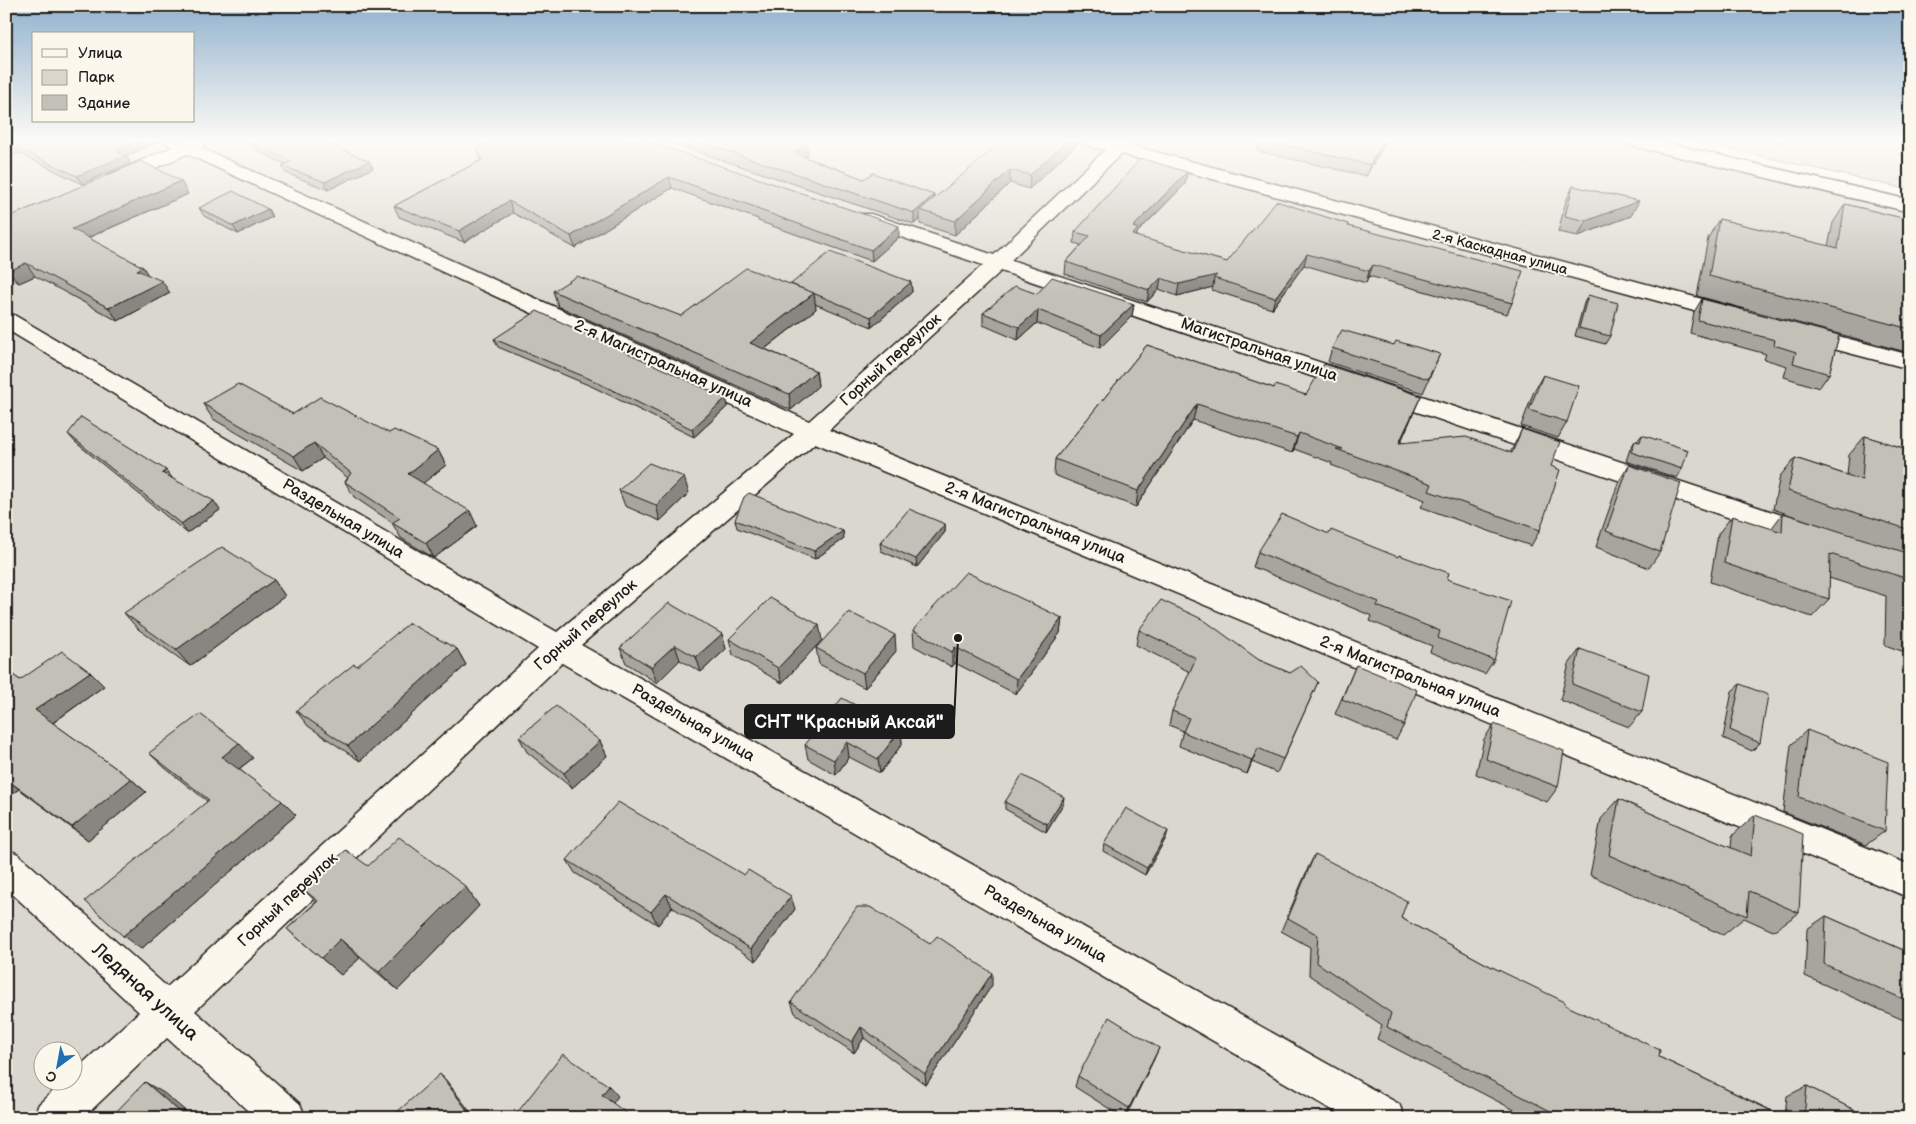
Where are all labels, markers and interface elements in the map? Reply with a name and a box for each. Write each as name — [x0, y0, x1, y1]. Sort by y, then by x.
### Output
legend — [32, 32, 195, 122]
text: Улица — [78, 44, 123, 63]
text: Парк — [78, 68, 115, 87]
text: Здание — [78, 94, 130, 113]
street label: 2-я Каскадная улица — [1430, 226, 1570, 278]
street label: Горный переулок — [836, 309, 946, 410]
street label: Магистральная улица — [1178, 314, 1341, 386]
street label: 2-я Магистральная улица — [571, 316, 756, 412]
street label: Раздельная улица — [279, 475, 408, 563]
street label: 2-я Магистральная улица — [942, 478, 1129, 568]
street label: Горный переулок — [531, 575, 642, 675]
street label: 2-я Магистральная улица — [1317, 632, 1504, 722]
street label: Раздельная улица — [628, 680, 758, 766]
callout: СНТ "Красный Аксай" — [745, 705, 954, 738]
text: СНТ "Красный Аксай" — [754, 712, 944, 733]
street label: Горный переулок — [234, 849, 342, 951]
street label: Раздельная улица — [980, 881, 1110, 967]
street label: Ледяная улица — [86, 938, 203, 1046]
north arrow — [32, 1042, 82, 1092]
text: С — [43, 1067, 60, 1086]

